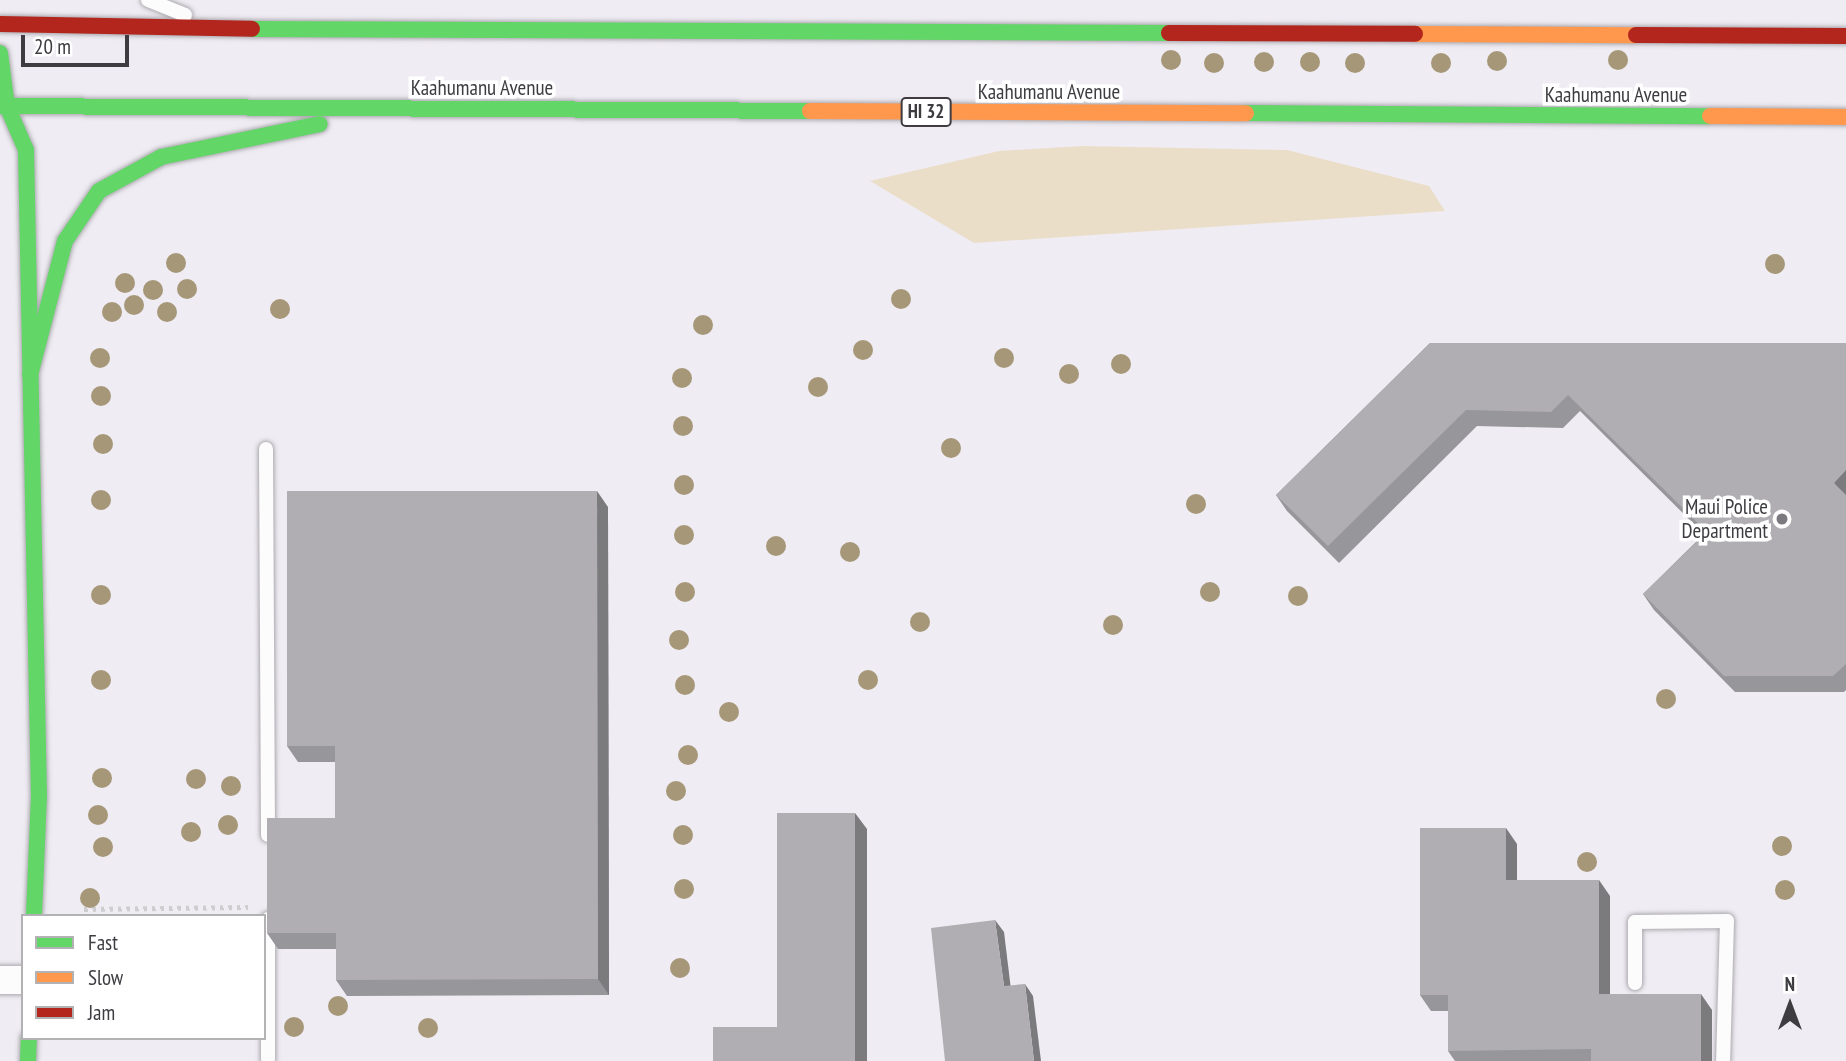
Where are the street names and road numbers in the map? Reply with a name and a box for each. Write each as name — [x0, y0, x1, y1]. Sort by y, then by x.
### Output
street label: Kaahumanu Avenue — [410, 75, 554, 101]
street label: Kaahumanu Avenue — [977, 79, 1121, 105]
street label: Kaahumanu Avenue — [1544, 82, 1688, 108]
road number: HI 32 — [900, 96, 952, 128]

